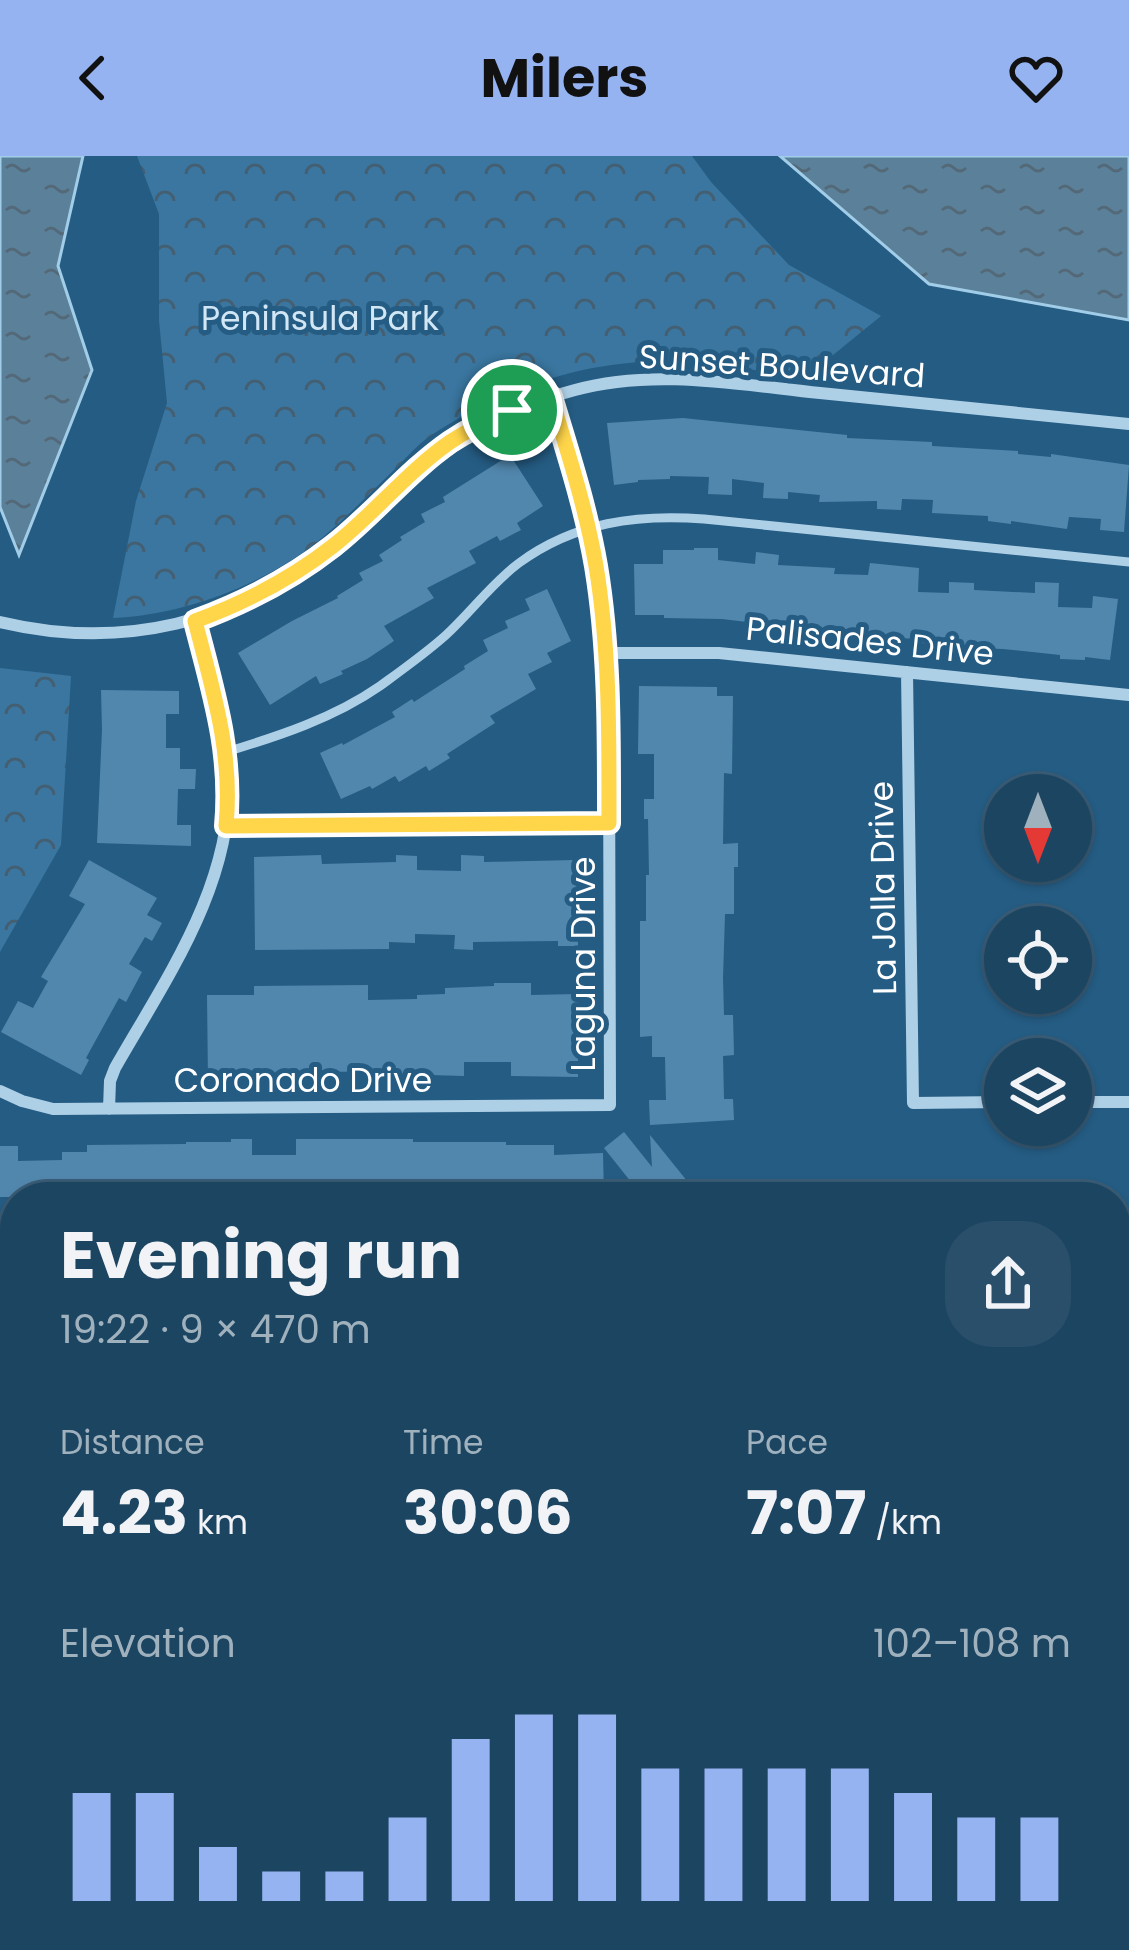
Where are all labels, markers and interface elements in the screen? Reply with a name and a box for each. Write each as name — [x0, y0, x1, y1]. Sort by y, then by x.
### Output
text: Milers — [481, 40, 648, 116]
icon: back — [60, 45, 126, 111]
icon: heart — [1003, 45, 1069, 111]
park label: Peninsula Park — [201, 295, 439, 342]
street label: Sunset Boulevard — [637, 333, 927, 399]
pin — [461, 359, 563, 461]
icon: arrive — [479, 377, 545, 443]
street label: Palisades Drive — [744, 605, 996, 677]
north arrow — [984, 774, 1092, 882]
map controls — [984, 774, 1092, 1146]
street label: La Jolla Drive — [858, 781, 908, 995]
street label: Laguna Drive — [560, 857, 607, 1071]
button: locate — [984, 906, 1092, 1014]
button: layers — [984, 1038, 1092, 1146]
street label: Coronado Drive — [174, 1057, 432, 1104]
text: Evening run — [60, 1209, 462, 1301]
button: share — [945, 1221, 1071, 1347]
text: 19:22 · 9 × 470 m — [60, 1302, 371, 1357]
text: Distance — [60, 1419, 205, 1466]
text: Time — [403, 1419, 483, 1466]
text: Pace — [746, 1419, 828, 1466]
text: 4.23 — [60, 1471, 188, 1555]
text: 30:06 — [403, 1471, 573, 1555]
text: 7:07 — [746, 1471, 866, 1555]
text: km — [188, 1499, 248, 1546]
text: /km — [866, 1499, 942, 1546]
text: Elevation — [60, 1616, 236, 1671]
text: 102–108 m — [873, 1616, 1071, 1671]

